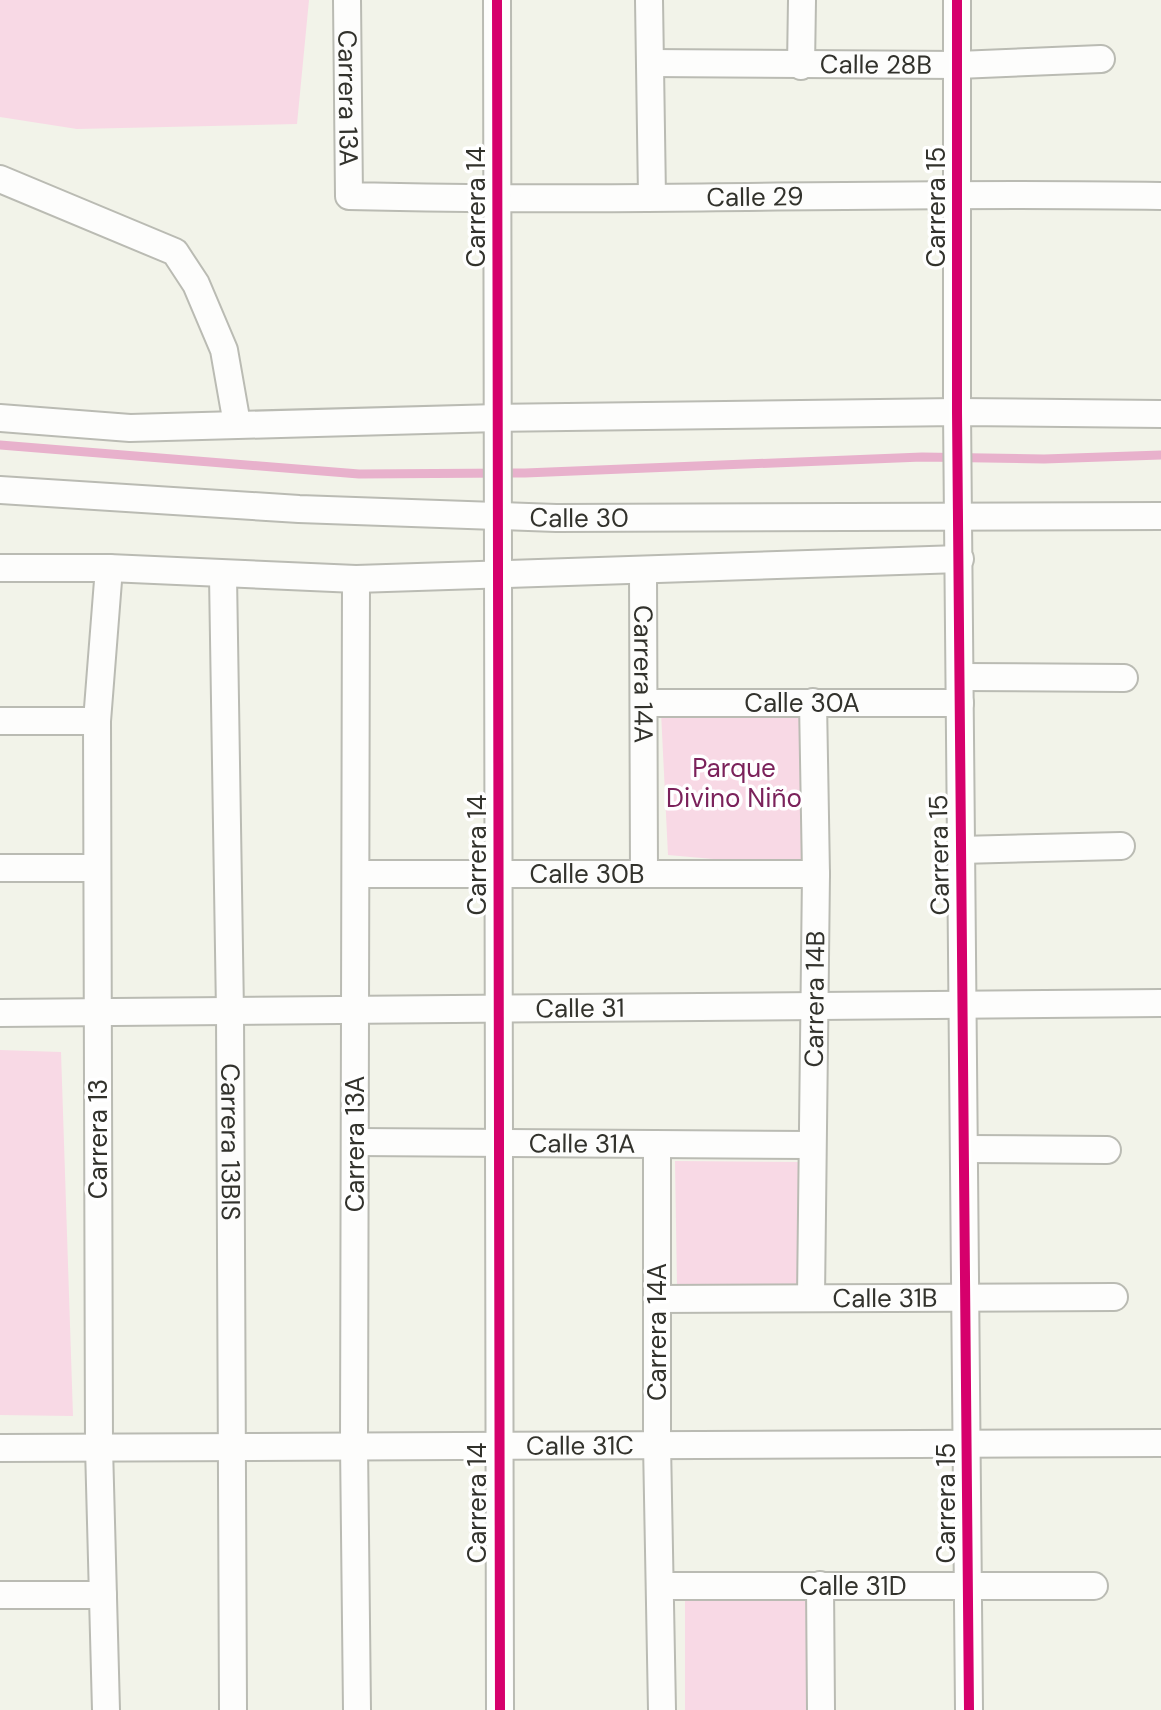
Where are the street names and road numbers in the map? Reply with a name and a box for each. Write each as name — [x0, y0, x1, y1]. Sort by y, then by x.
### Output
street label: Carrera 13A — [330, 29, 366, 167]
street label: Calle 28B — [820, 47, 932, 82]
street label: Carrera 14 — [459, 146, 493, 267]
street label: Carrera 15 — [919, 147, 953, 267]
street label: Calle 29 — [706, 179, 804, 214]
street label: Calle 30 — [529, 500, 629, 535]
street label: Carrera 14A — [626, 605, 661, 743]
street label: Calle 30A — [744, 686, 860, 720]
street label: Carrera 14 — [460, 794, 494, 915]
street label: Carrera 15 — [921, 794, 957, 916]
street label: Calle 30B — [530, 857, 645, 891]
street label: Carrera 14B — [797, 930, 832, 1068]
street label: Calle 31 — [535, 991, 625, 1025]
street label: Carrera 13BIS — [213, 1063, 248, 1221]
street label: Carrera 13A — [338, 1076, 372, 1212]
street label: Carrera 13 — [81, 1079, 115, 1199]
street label: Calle 31A — [529, 1126, 635, 1161]
street label: Carrera 14A — [640, 1263, 674, 1401]
street label: Calle 31B — [832, 1281, 938, 1315]
street label: Calle 31C — [526, 1428, 634, 1463]
street label: Carrera 14 — [460, 1442, 494, 1563]
street label: Carrera 15 — [929, 1443, 963, 1563]
street label: Calle 31D — [799, 1569, 907, 1603]

